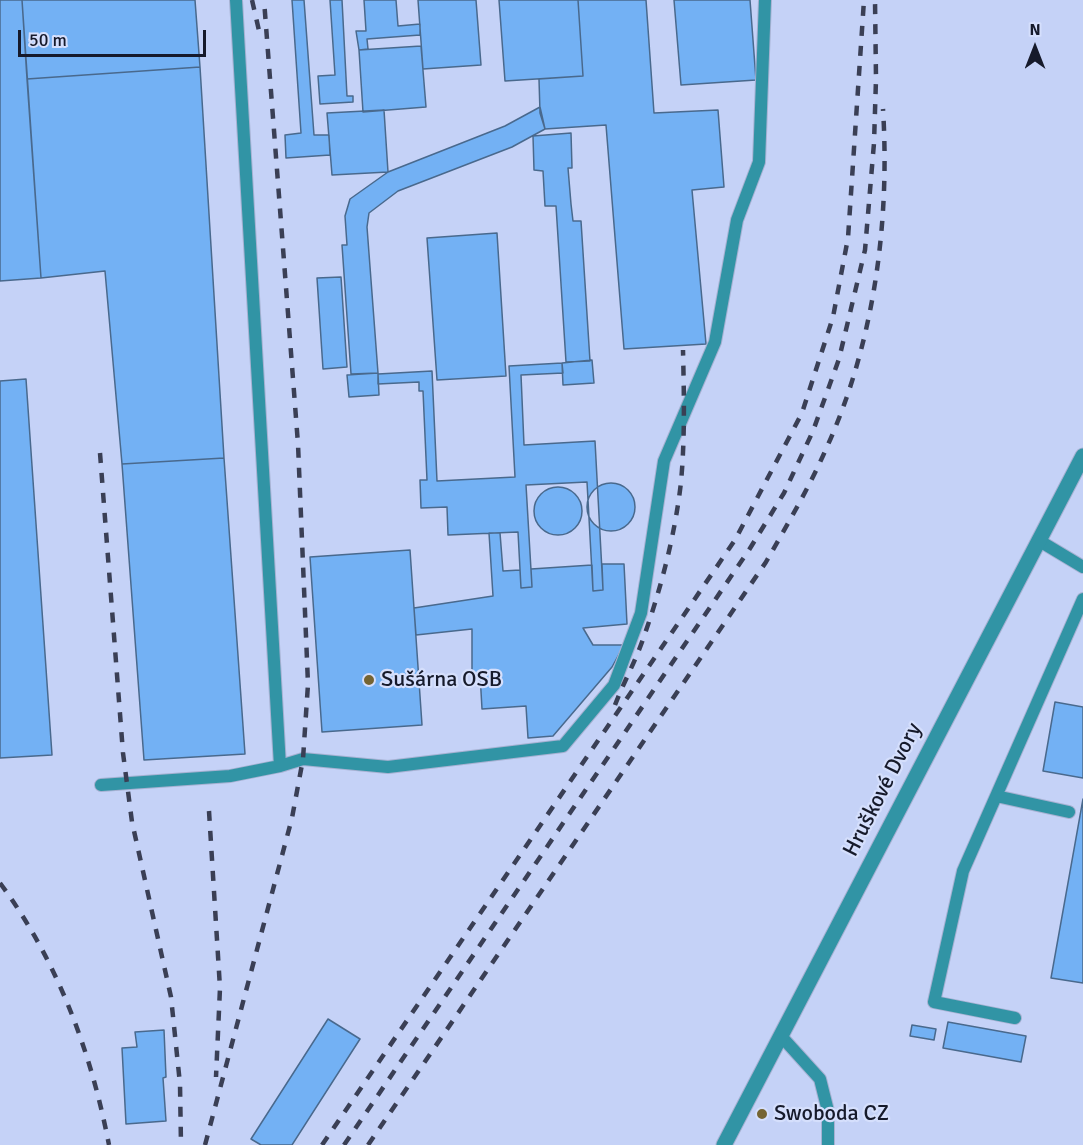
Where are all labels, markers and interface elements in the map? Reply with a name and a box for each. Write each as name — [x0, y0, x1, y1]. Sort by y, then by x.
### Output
scale bar — [21, 18, 208, 56]
north arrow — [1005, 18, 1065, 78]
text: N — [1029, 20, 1041, 40]
text: 50 m — [29, 29, 67, 51]
place label: Sušárna OSB — [381, 667, 502, 693]
marker: Sušárna OSB — [362, 673, 376, 687]
street label: Hruškové Dvory — [838, 719, 928, 861]
place label: Swoboda CZ — [774, 1101, 889, 1127]
marker: Swoboda CZ — [755, 1107, 769, 1121]

